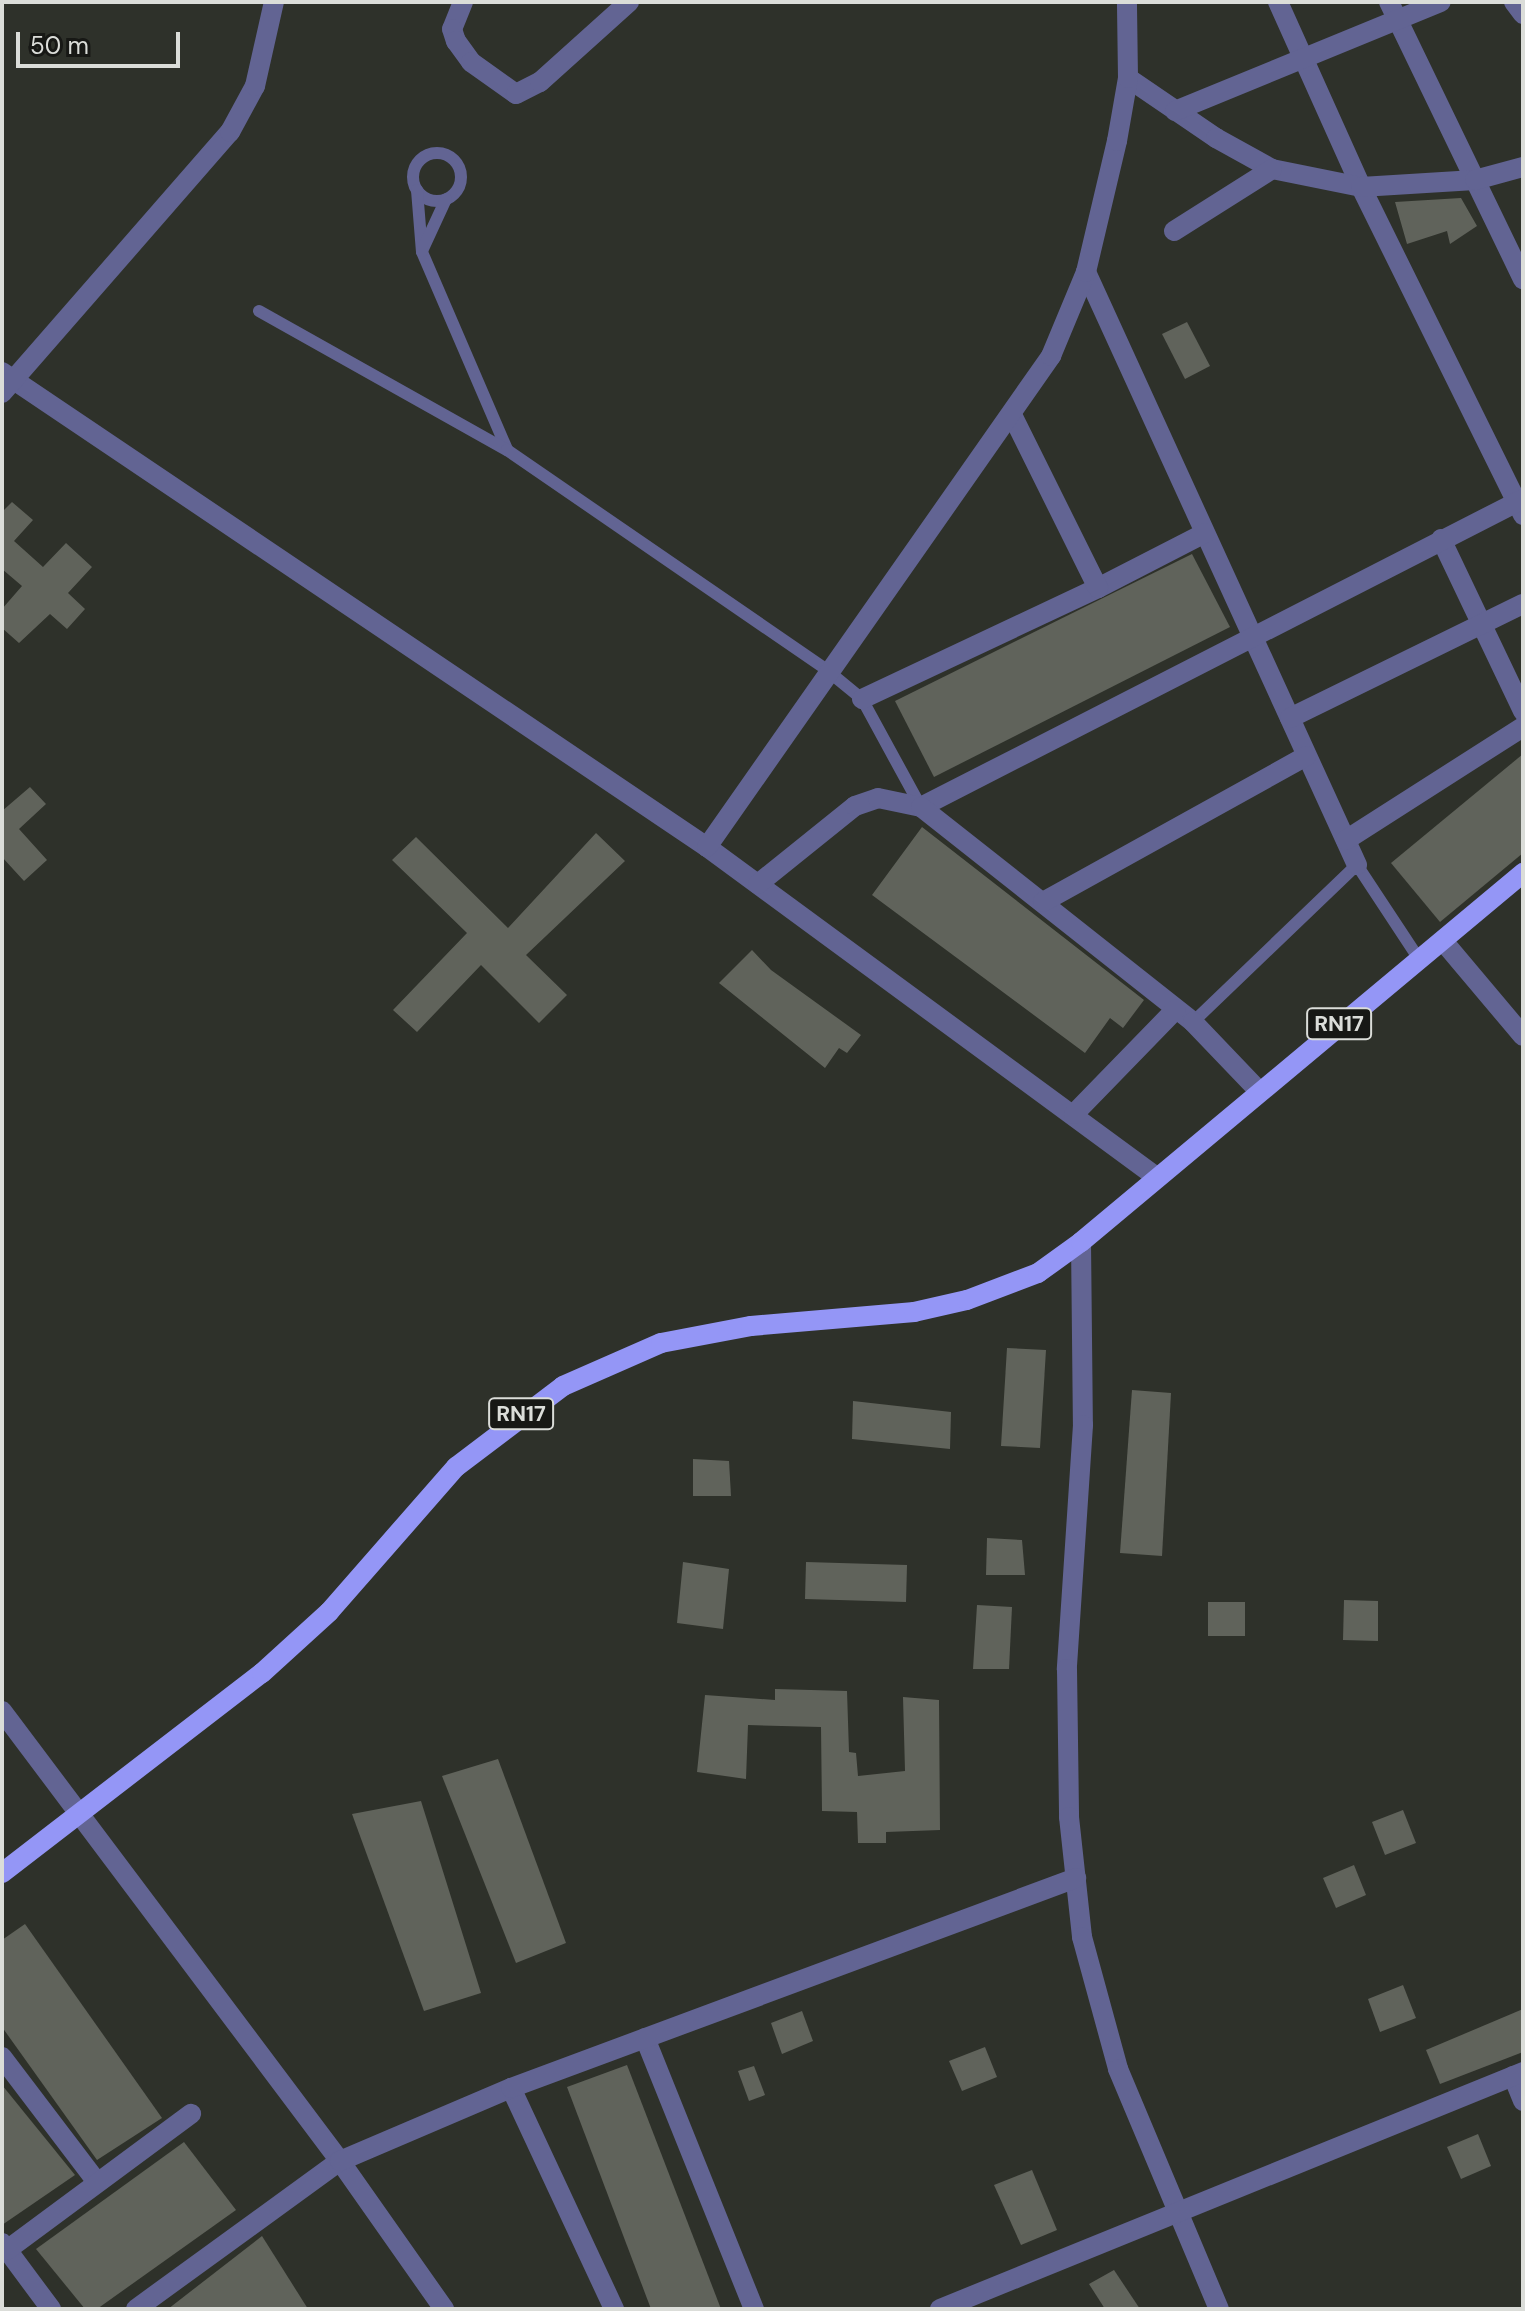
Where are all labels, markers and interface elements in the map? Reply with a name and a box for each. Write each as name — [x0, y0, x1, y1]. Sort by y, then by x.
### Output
scale bar — [20, 16, 184, 66]
text: 50 m — [30, 30, 89, 61]
road number: RN17 — [1305, 1006, 1373, 1042]
road number: RN17 — [487, 1396, 555, 1432]

